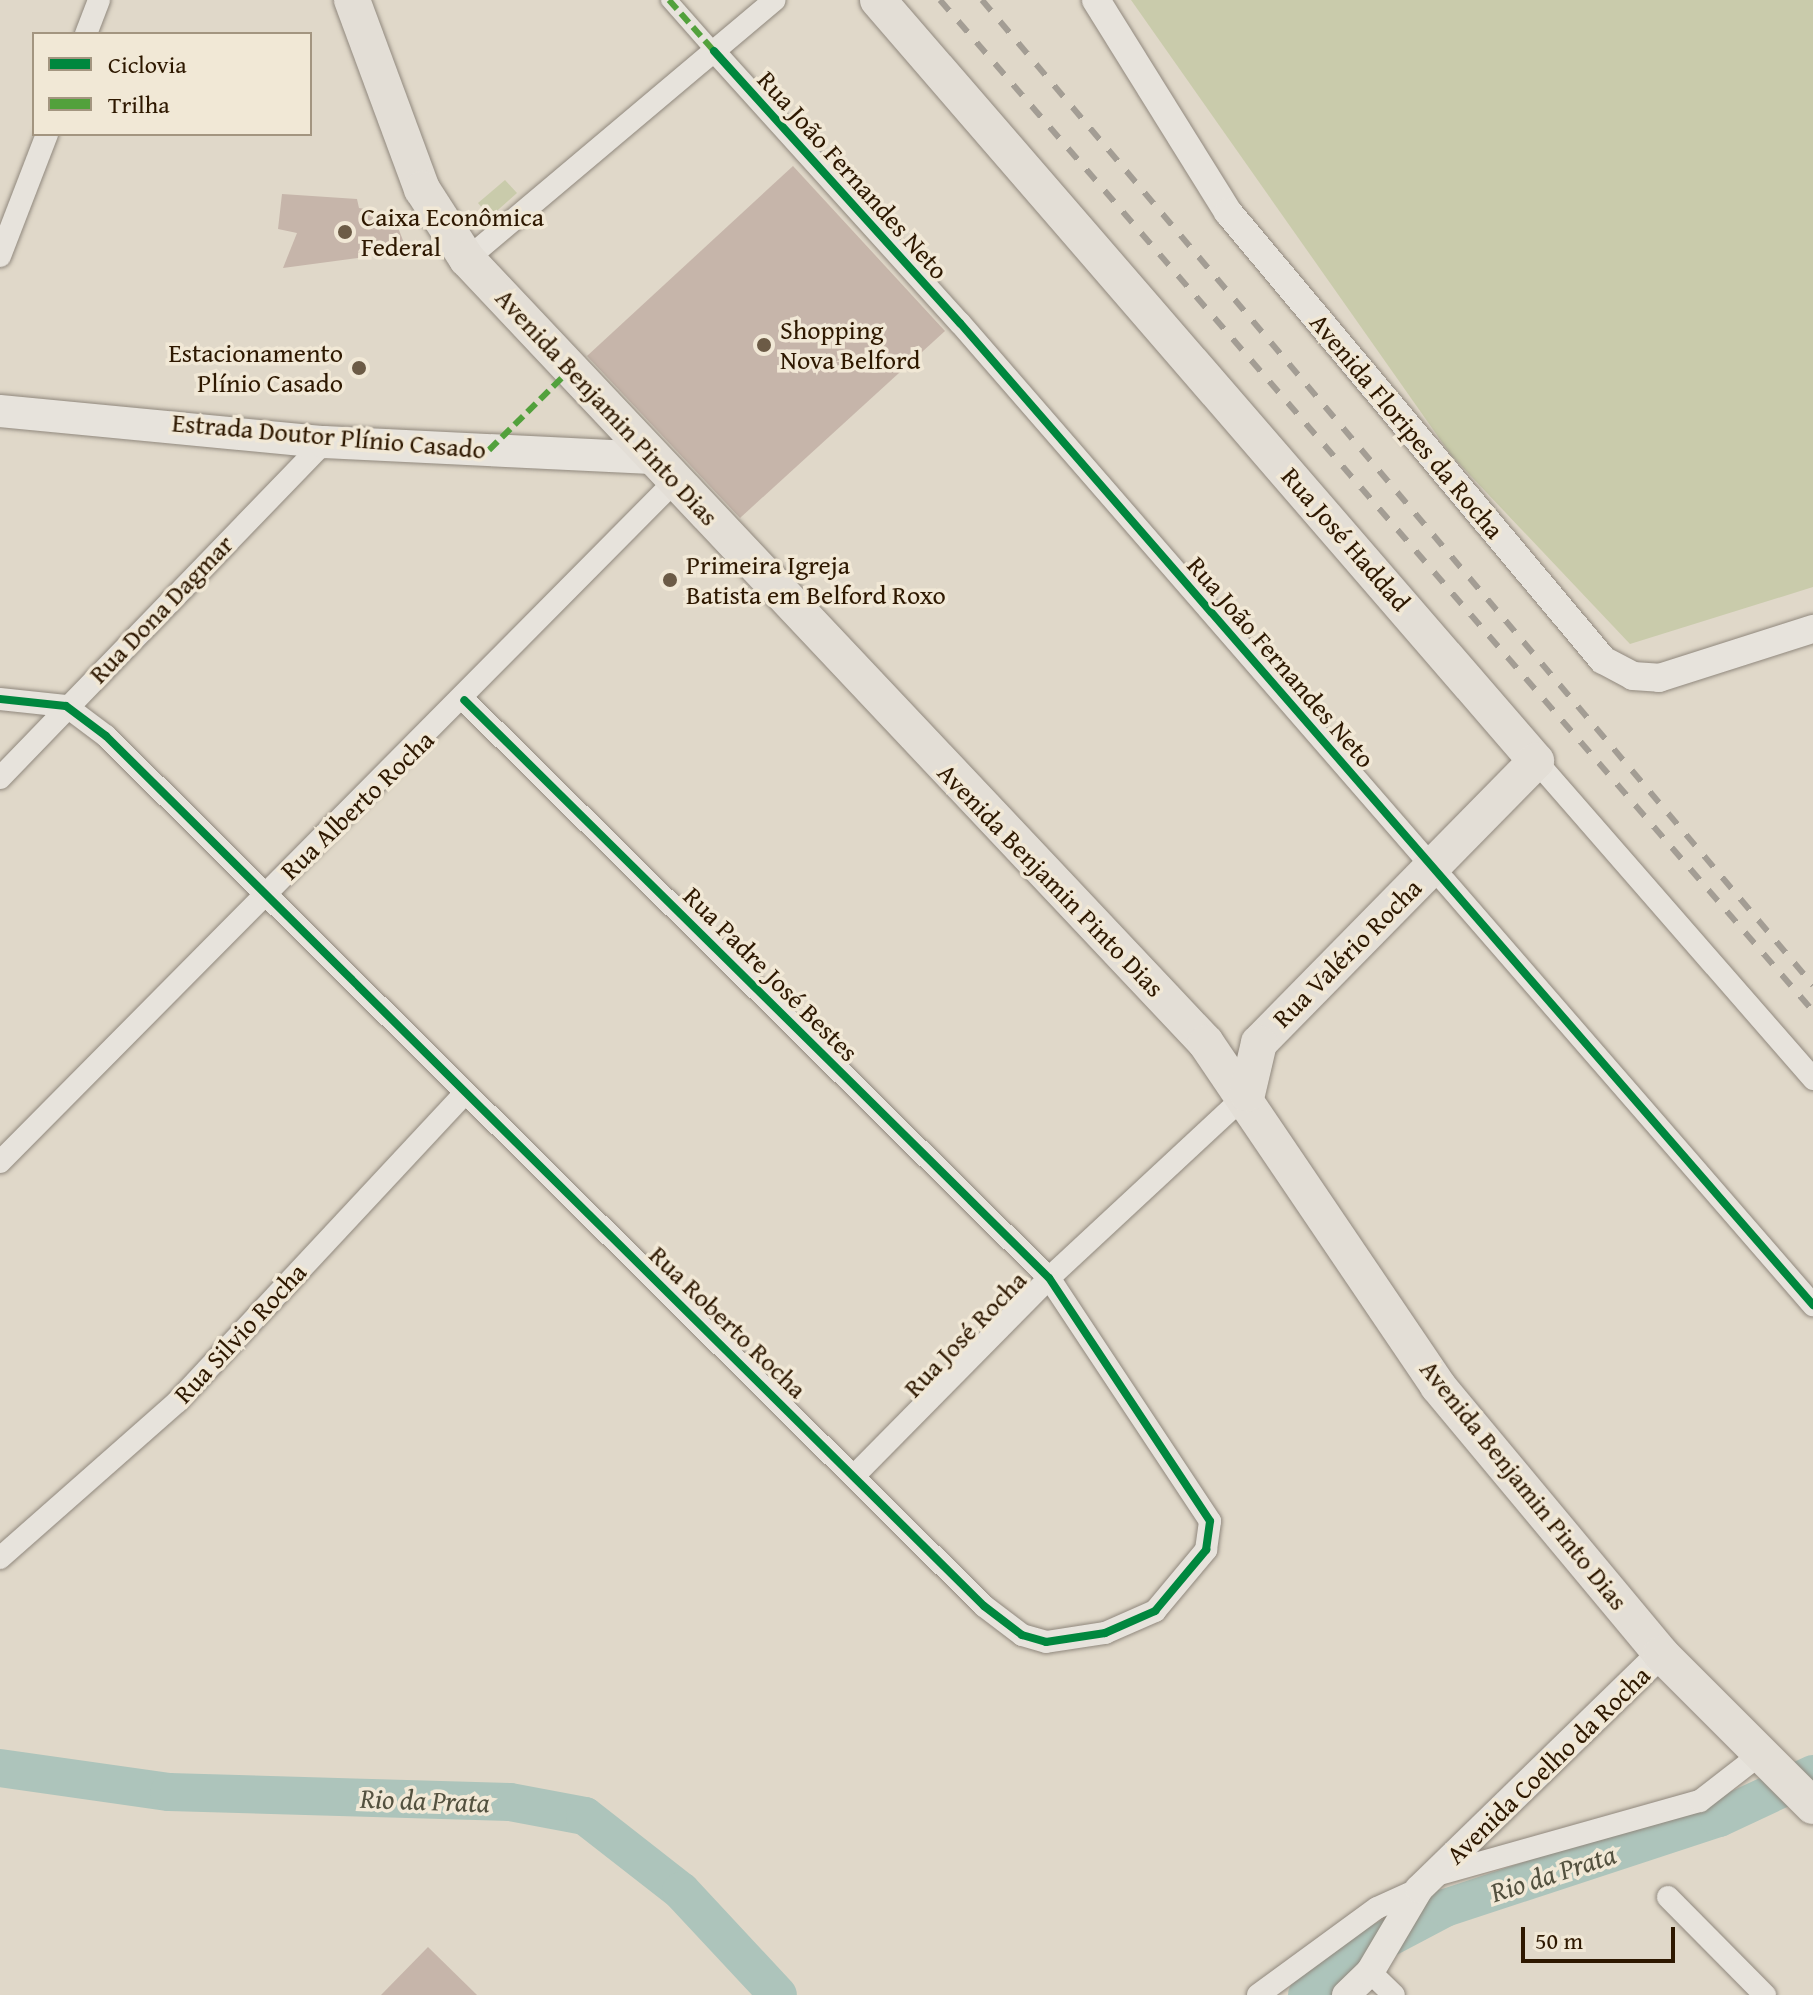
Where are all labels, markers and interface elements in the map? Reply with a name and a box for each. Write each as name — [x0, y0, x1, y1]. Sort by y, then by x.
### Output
legend — [32, 32, 312, 136]
text: Ciclovia — [108, 47, 187, 82]
street label: Rua João Fernandes Neto — [751, 64, 955, 286]
text: Trilha — [108, 87, 170, 122]
place label: Caixa Econômica Federal — [361, 201, 544, 262]
marker: Caixa Econômica Federal — [336, 223, 354, 241]
street label: Avenida Benjamin Pinto Dias — [489, 282, 725, 532]
street label: Avenida Floripes da Rocha — [1304, 307, 1510, 545]
place label: Shopping Nova Belford — [780, 314, 920, 376]
marker: Shopping Nova Belford — [755, 336, 773, 354]
place label: Estacionamento Plínio Casado — [169, 337, 343, 398]
marker: Estacionamento Plínio Casado — [350, 359, 368, 377]
street label: Estrada Doutor Plínio Casado — [171, 407, 487, 465]
street label: Rua José Haddad — [1275, 461, 1417, 617]
street label: Rua Dona Dagmar — [82, 528, 240, 690]
place label: Primeira Igreja Batista em Belford Roxo — [686, 549, 946, 610]
street label: Rua João Fernandes Neto — [1181, 550, 1381, 774]
marker: Primeira Igreja Batista em Belford Roxo — [661, 571, 679, 589]
street label: Rua Alberto Rocha — [274, 724, 440, 886]
street label: Avenida Benjamin Pinto Dias — [931, 757, 1171, 1003]
street label: Rua Valério Rocha — [1266, 872, 1428, 1034]
street label: Rua Padre José Bestes — [677, 880, 865, 1068]
street label: Rua Roberto Rocha — [643, 1239, 813, 1405]
street label: Rua Silvio Rocha — [167, 1257, 313, 1409]
street label: Rua José Rocha — [897, 1265, 1033, 1403]
street label: Avenida Benjamin Pinto Dias — [1414, 1354, 1634, 1616]
street label: Avenida Coelho da Rocha — [1440, 1659, 1656, 1871]
water label: Rio da Prata — [360, 1781, 490, 1819]
water label: Rio da Prata — [1486, 1837, 1620, 1909]
scale bar — [1525, 1911, 1679, 1961]
text: 50 m — [1535, 1923, 1583, 1958]

